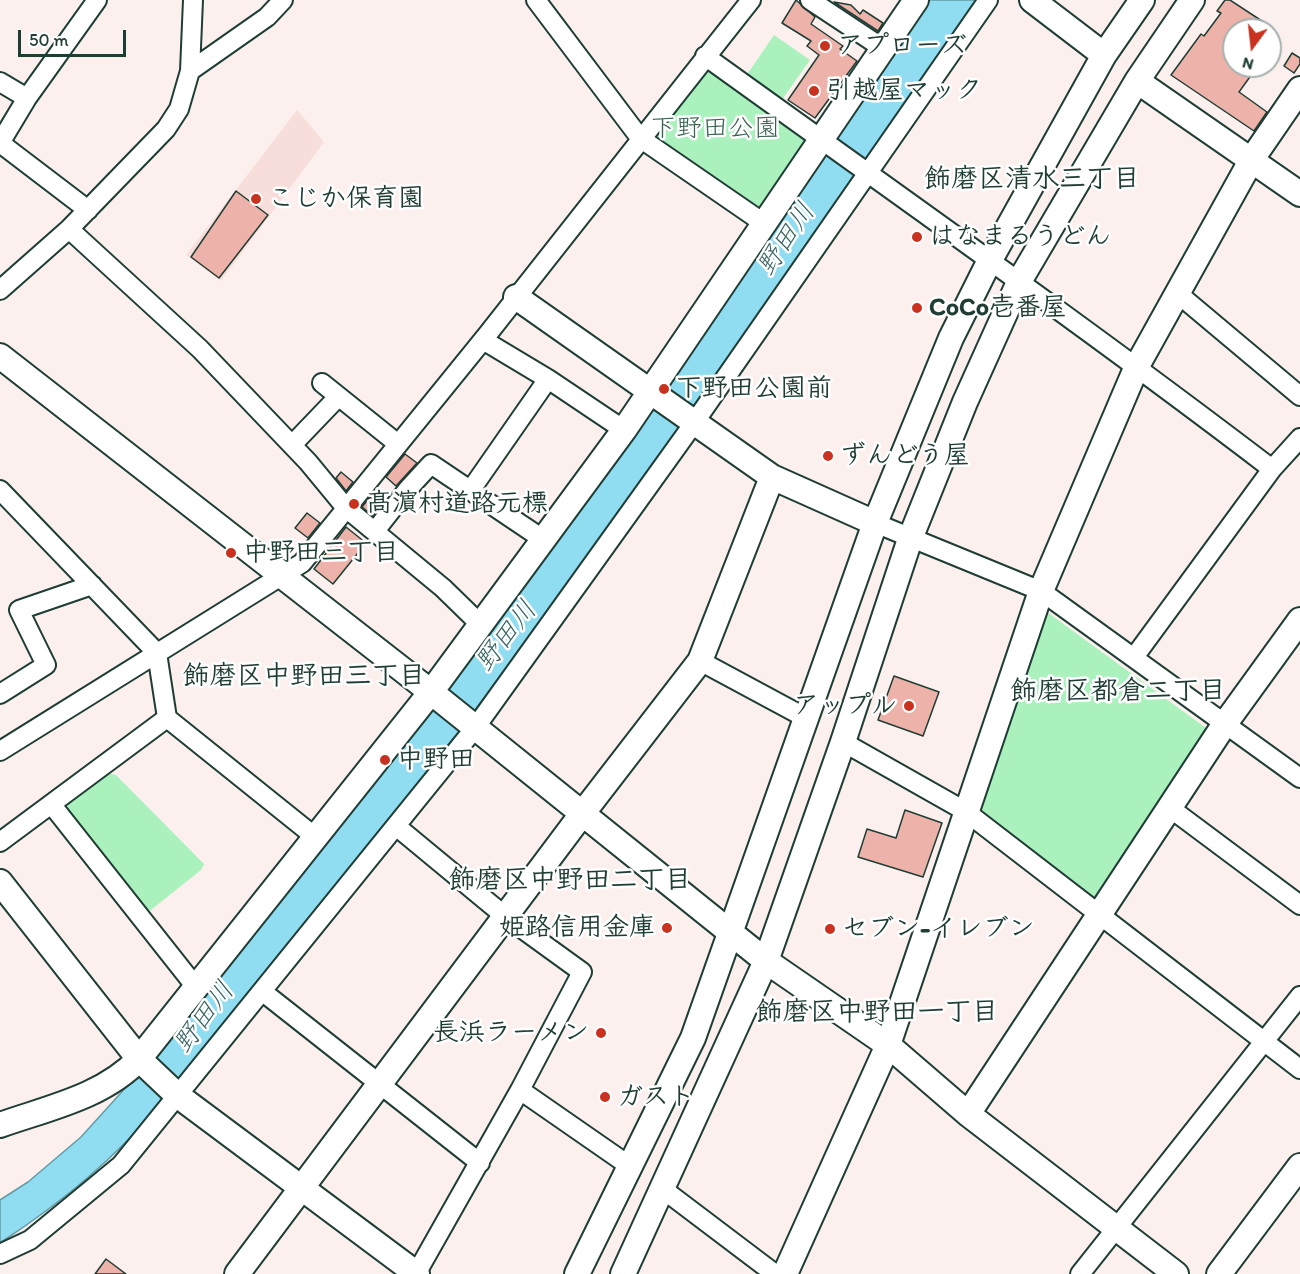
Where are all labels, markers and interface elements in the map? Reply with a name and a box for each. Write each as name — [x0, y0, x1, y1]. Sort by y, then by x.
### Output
scale bar — [21, 18, 129, 56]
north arrow — [1222, 18, 1282, 78]
text: 50 m — [29, 29, 69, 51]
place label: アプローズ — [837, 30, 967, 62]
marker: アプローズ — [818, 39, 832, 53]
text: N — [1240, 53, 1255, 75]
place label: 引越屋マック — [826, 75, 982, 107]
marker: 引越屋マック — [807, 84, 821, 98]
park label: 下野田公園 — [650, 113, 780, 145]
district label: 飾磨区清水三丁目 — [924, 164, 1140, 196]
place label: こじか保育園 — [268, 183, 424, 215]
marker: こじか保育園 — [249, 192, 263, 206]
water label: 野田川 — [751, 197, 823, 283]
place label: はなまるうどん — [929, 221, 1111, 253]
marker: はなまるうどん — [910, 230, 924, 244]
place label: CoCo壱番屋 — [929, 292, 1067, 324]
marker: CoCo壱番屋 — [910, 301, 924, 315]
place label: 下野田公園前 — [676, 373, 832, 405]
marker: 下野田公園前 — [657, 382, 671, 396]
place label: ずんどう屋 — [840, 440, 970, 472]
marker: ずんどう屋 — [821, 449, 835, 463]
place label: 髙濵村道路元標 — [366, 488, 548, 520]
marker: 髙濵村道路元標 — [347, 497, 361, 511]
place label: 中野田三丁目 — [243, 537, 399, 569]
marker: 中野田三丁目 — [224, 546, 238, 560]
water label: 野田川 — [469, 595, 545, 679]
district label: 飾磨区中野田三丁目 — [183, 661, 425, 693]
district label: 飾磨区都倉二丁目 — [1010, 676, 1226, 708]
place label: アップル — [793, 690, 897, 722]
marker: アップル — [902, 699, 916, 713]
place label: 中野田 — [397, 744, 475, 776]
marker: 中野田 — [378, 753, 392, 767]
district label: 飾磨区中野田二丁目 — [449, 865, 691, 897]
place label: 姫路信用金庫 — [499, 912, 655, 944]
place label: セブン-イレブン — [842, 913, 1034, 945]
marker: 姫路信用金庫 — [660, 921, 674, 935]
marker: セブン-イレブン — [823, 922, 837, 936]
water label: 野田川 — [168, 976, 242, 1060]
district label: 飾磨区中野田一丁目 — [756, 997, 998, 1029]
place label: 長浜ラーメン — [433, 1017, 589, 1049]
marker: 長浜ラーメン — [594, 1026, 608, 1040]
place label: ガスト — [617, 1081, 695, 1113]
marker: ガスト — [598, 1090, 612, 1104]

